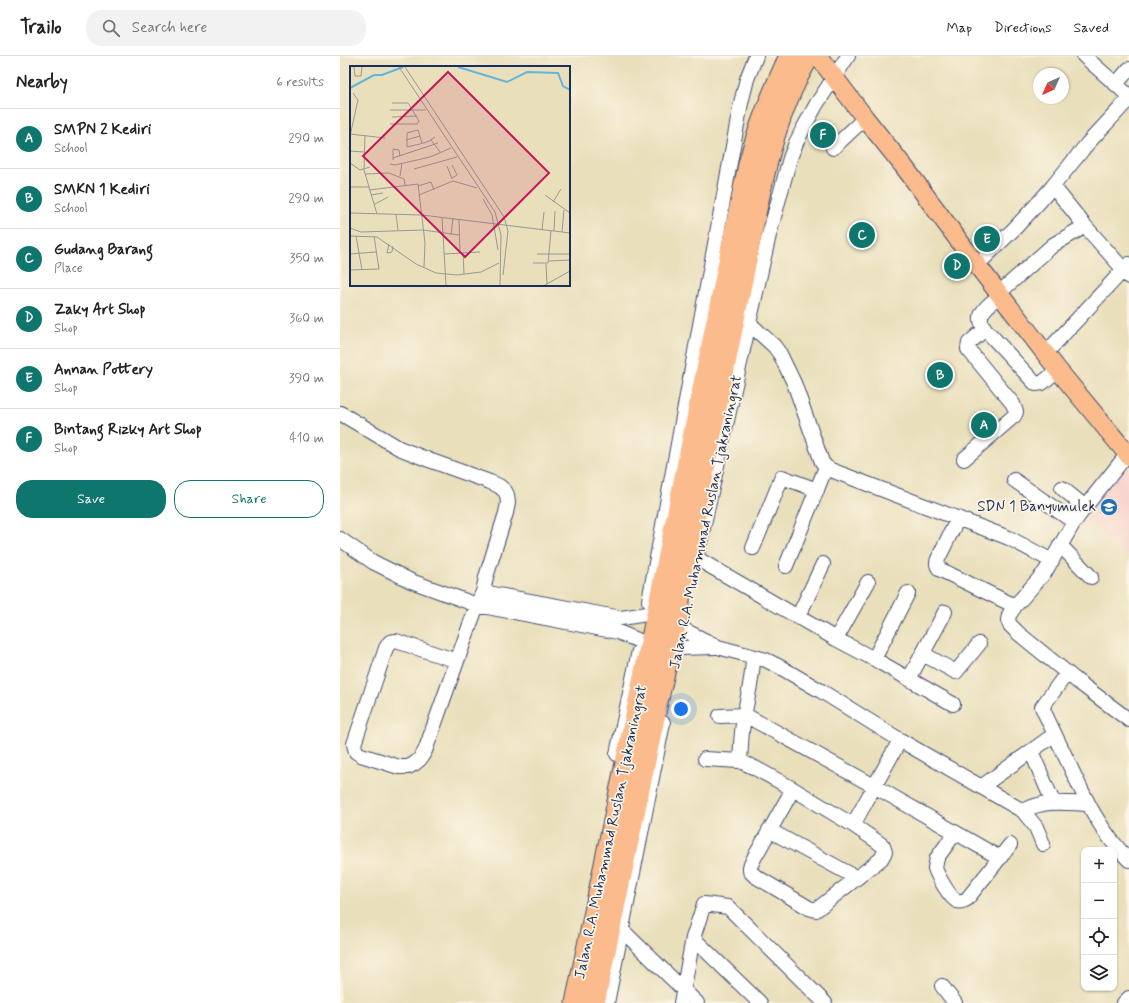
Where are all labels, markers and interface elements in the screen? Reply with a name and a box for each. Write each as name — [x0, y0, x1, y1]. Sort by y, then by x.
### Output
search box — [86, 10, 366, 46]
text: Trailo — [20, 15, 62, 40]
icon: search — [100, 17, 122, 39]
text: Search here — [132, 18, 207, 38]
text: Map — [946, 19, 972, 37]
text: Directions — [994, 19, 1052, 37]
text: Saved — [1074, 19, 1109, 37]
inset map — [350, 66, 570, 286]
north arrow — [1033, 68, 1069, 104]
text: Nearby — [16, 71, 68, 93]
text: 6 results — [276, 74, 324, 91]
text: SMPN 2 Kediri — [54, 120, 151, 140]
pin: F — [810, 120, 836, 150]
text: A — [25, 130, 33, 147]
text: 290 m — [288, 130, 324, 147]
text: School — [54, 140, 88, 157]
text: SMKN 1 Kediri — [54, 180, 150, 200]
text: B — [25, 190, 33, 207]
text: 290 m — [288, 190, 324, 207]
text: School — [54, 200, 88, 217]
pin: C — [849, 220, 875, 250]
pin: E — [974, 224, 1000, 254]
text: Gudang Barang — [54, 240, 153, 260]
text: C — [24, 250, 34, 267]
text: 350 m — [290, 250, 324, 267]
pin: D — [944, 251, 970, 281]
text: Place — [54, 260, 83, 277]
text: Zaky Art Shop — [54, 300, 146, 320]
text: D — [25, 310, 33, 327]
text: 360 m — [289, 310, 324, 327]
text: Shop — [54, 320, 78, 337]
text: Annan Pottery — [54, 360, 153, 380]
pin: B — [927, 360, 953, 390]
text: E — [25, 370, 33, 387]
text: 390 m — [289, 370, 324, 387]
street label: Jalan R.A. Muhammad Ruslan Tjakraningrat — [665, 373, 747, 671]
text: Shop — [54, 380, 78, 397]
pin: A — [971, 410, 997, 440]
text: Bintang Rizky Art Shop — [54, 420, 202, 440]
text: F — [26, 430, 32, 447]
text: 410 m — [289, 430, 324, 447]
text: Shop — [54, 440, 78, 457]
button: Save — [16, 480, 166, 518]
button: Share — [174, 480, 324, 518]
place label: SDN 1 Banyumulek — [977, 497, 1096, 517]
school or university icon: SDN 1 Banyumulek — [1099, 497, 1119, 517]
street label: Jalan R.A. Muhammad Ruslan Tjakraningrat — [570, 683, 652, 981]
your location — [671, 699, 691, 719]
map controls — [1081, 847, 1117, 991]
button: + — [1081, 847, 1117, 883]
button: − — [1081, 883, 1117, 919]
button: locate — [1081, 919, 1117, 955]
button: layers — [1081, 955, 1117, 991]

